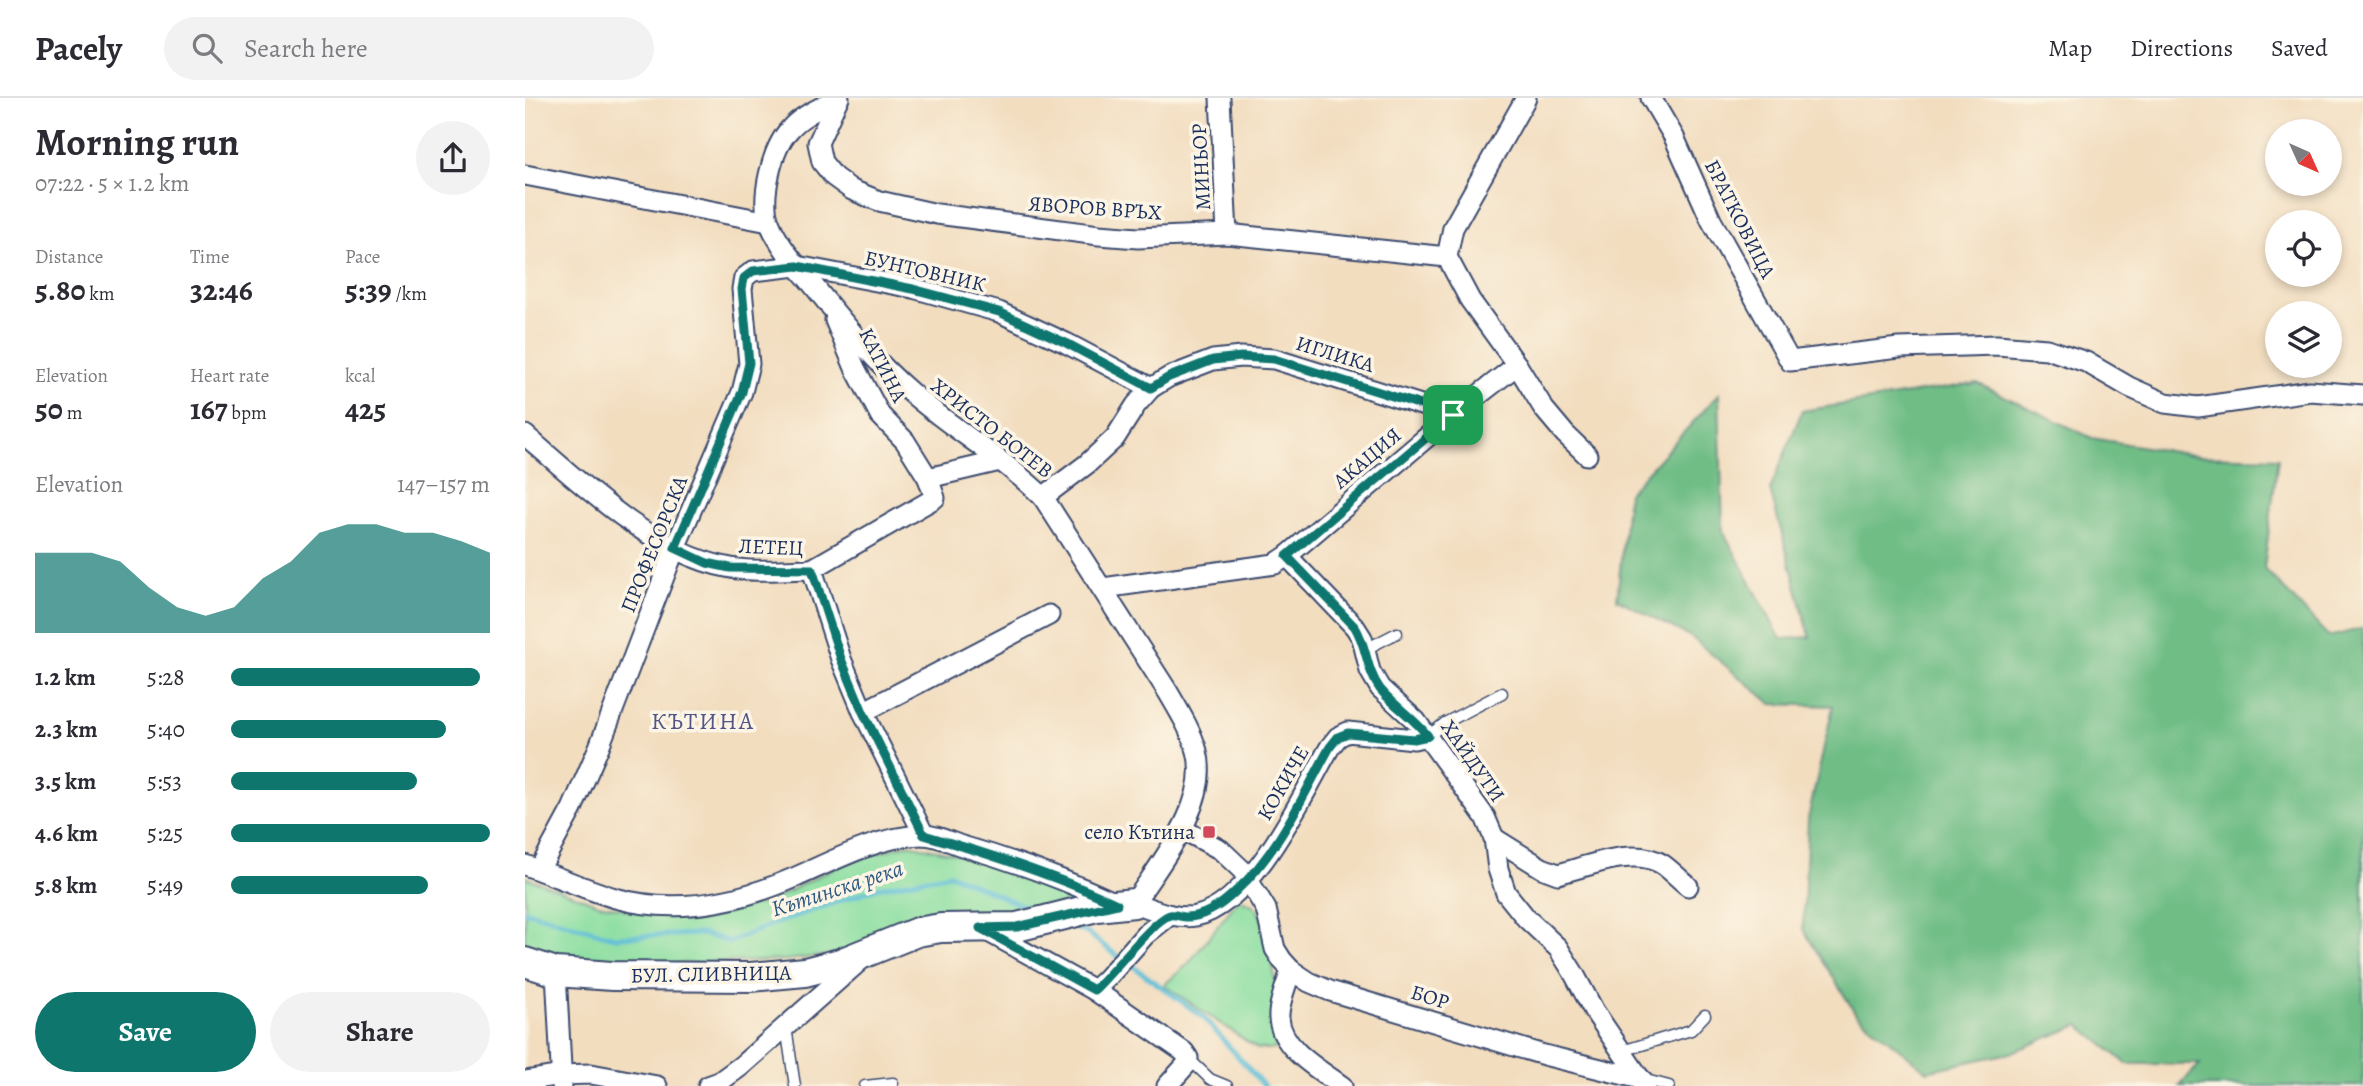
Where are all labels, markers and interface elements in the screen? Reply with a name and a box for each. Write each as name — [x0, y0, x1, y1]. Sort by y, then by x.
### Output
search box — [164, 17, 654, 80]
text: Pacely — [35, 26, 122, 71]
icon: search — [188, 29, 226, 67]
text: Search here — [244, 31, 368, 66]
text: Map — [2048, 32, 2092, 64]
text: Directions — [2130, 32, 2233, 64]
text: Saved — [2271, 32, 2328, 64]
text: Morning run — [35, 116, 239, 168]
north arrow — [2265, 119, 2341, 196]
map controls — [2265, 119, 2342, 378]
button: share — [416, 121, 490, 195]
street label: МИНЬОР — [1185, 122, 1217, 211]
street label: БРАТКОВИЦА — [1698, 155, 1782, 284]
text: 07:22 · 5 × 1.2 km — [35, 168, 189, 199]
street label: ЯВОРОВ ВРЪХ — [1027, 189, 1163, 227]
button: locate — [2265, 210, 2342, 287]
street label: БУНТОВНИК — [862, 243, 989, 299]
text: Distance — [35, 244, 103, 270]
text: Time — [190, 244, 229, 270]
text: Pace — [345, 244, 380, 270]
text: 5.80 — [35, 270, 86, 310]
text: 32:46 — [190, 270, 253, 310]
text: 5:39 — [345, 270, 392, 310]
text: km — [86, 281, 115, 307]
text: /km — [392, 281, 427, 307]
button: layers — [2265, 301, 2342, 378]
street label: КАТИНА — [852, 323, 914, 408]
street label: ИГЛИКА — [1292, 329, 1378, 379]
text: Elevation — [35, 363, 108, 389]
text: Heart rate — [190, 363, 269, 389]
text: kcal — [345, 363, 375, 389]
street label: ХРИСТО БОТЕВ — [925, 372, 1059, 484]
pin — [1423, 385, 1483, 445]
text: 50 — [35, 389, 63, 429]
text: 167 — [190, 389, 228, 429]
text: 425 — [345, 389, 386, 429]
icon: arrive — [1434, 396, 1472, 434]
text: m — [63, 400, 82, 426]
text: bpm — [228, 400, 267, 426]
street label: АКАЦИЯ — [1326, 421, 1407, 495]
text: Elevation — [35, 469, 123, 500]
text: 147–157 m — [397, 469, 490, 500]
street label: ПРОФЕСОРСКА — [614, 471, 694, 617]
street label: ЛЕТЕЦ — [738, 532, 804, 562]
text: 1.2 km — [35, 662, 96, 693]
text: 5:28 — [147, 662, 184, 693]
district label: КЪТИНА — [651, 705, 755, 737]
text: 2.3 km — [35, 714, 98, 745]
text: 5:40 — [147, 714, 185, 745]
street label: ХАЙДУТИ — [1434, 714, 1512, 808]
street label: КОКИЧЕ — [1250, 741, 1316, 825]
text: 3.5 km — [35, 766, 96, 797]
text: 5:53 — [147, 766, 182, 797]
text: 4.6 km — [35, 818, 98, 849]
text: 5:25 — [147, 818, 183, 849]
place label: село Кътина — [1084, 818, 1195, 846]
marker: село Кътина — [1201, 824, 1217, 840]
water label: Кътинска река — [767, 852, 908, 924]
text: 5.8 km — [35, 870, 97, 901]
text: 5:49 — [147, 870, 183, 901]
street label: БУЛ. СЛИВНИЦА — [630, 959, 792, 989]
street label: БОР — [1407, 978, 1453, 1016]
button: Save — [35, 992, 256, 1072]
button: Share — [270, 992, 490, 1072]

